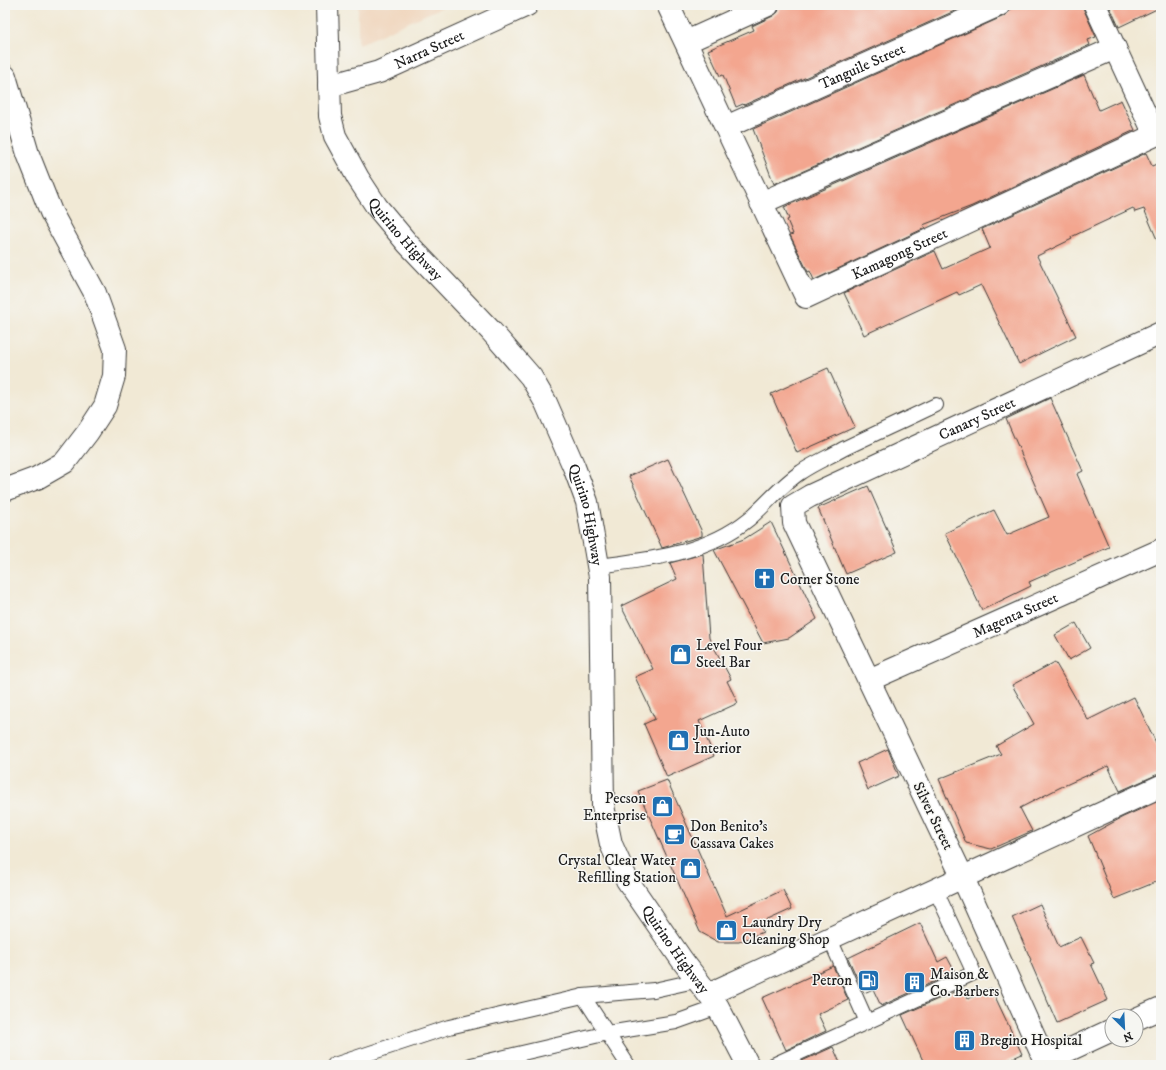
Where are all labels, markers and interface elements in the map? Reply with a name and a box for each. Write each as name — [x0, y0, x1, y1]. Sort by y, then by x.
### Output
street label: Narra Street — [391, 25, 467, 73]
street label: Tanguile Street — [816, 39, 908, 94]
street label: Quirino Highway — [364, 194, 448, 285]
street label: Kamagong Street — [849, 223, 950, 284]
street label: Canary Street — [936, 392, 1018, 444]
street label: Quirino Highway — [564, 461, 608, 568]
church icon: Corner Stone — [752, 566, 778, 592]
place label: Corner Stone — [780, 570, 860, 589]
street label: Magenta Street — [970, 588, 1061, 642]
place label: Level Four Steel Bar — [696, 636, 763, 672]
shop icon: Level Four Steel Bar — [668, 641, 694, 667]
place label: Jun-Auto Interior — [692, 722, 750, 758]
shop icon: Jun-Auto Interior — [666, 727, 692, 753]
street label: Silver Street — [908, 779, 958, 853]
place label: Pecson Enterprise — [583, 789, 646, 825]
shop icon: Pecson Enterprise — [649, 794, 675, 820]
place label: Don Benito's Cassava Cakes — [690, 817, 774, 853]
cafe icon: Don Benito's Cassava Cakes — [662, 822, 688, 848]
place label: Crystal Clear Water Refilling Station — [558, 851, 676, 887]
shop icon: Crystal Clear Water Refilling Station — [678, 856, 704, 882]
street label: Quirino Highway — [638, 901, 714, 998]
place label: Laundry Dry Cleaning Shop — [742, 913, 830, 949]
shop icon: Laundry Dry Cleaning Shop — [714, 918, 740, 944]
place label: Maison & Co. Barbers — [930, 965, 999, 1001]
fuel station icon: Petron — [855, 967, 881, 993]
building icon: Maison & Co. Barbers — [902, 970, 928, 996]
place label: Petron — [812, 971, 852, 990]
north arrow — [1104, 1008, 1144, 1048]
building icon: Bregino Hospital — [952, 1027, 978, 1053]
text: N — [1121, 1028, 1135, 1044]
place label: Bregino Hospital — [980, 1031, 1083, 1050]

